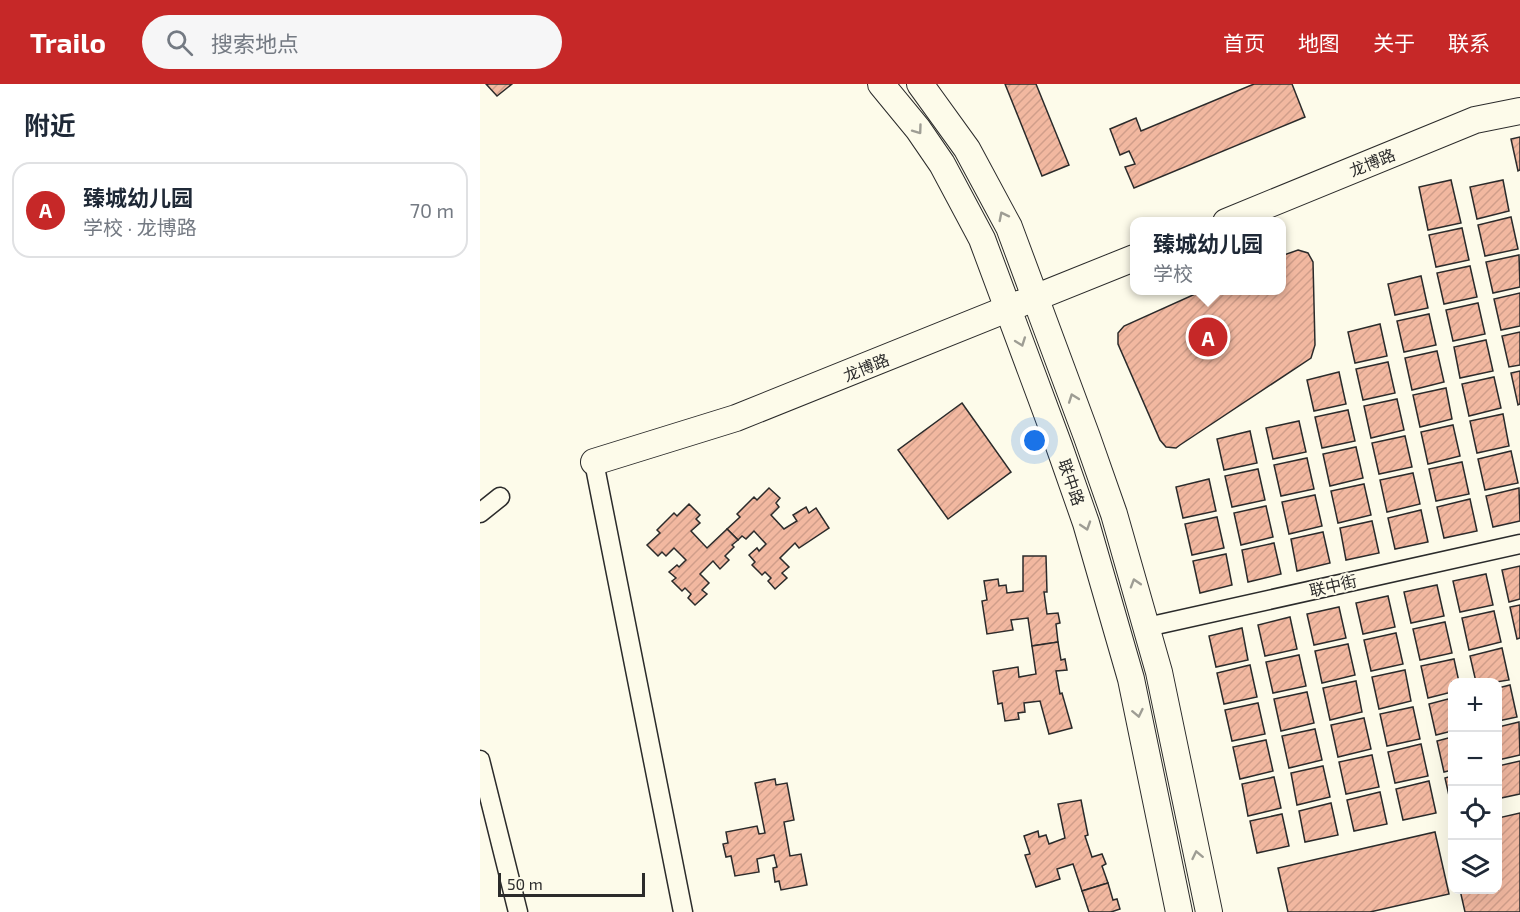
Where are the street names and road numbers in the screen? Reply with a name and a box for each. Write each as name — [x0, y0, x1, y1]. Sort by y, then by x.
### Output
street label: 龙博路 — [1346, 144, 1398, 180]
street label: 龙博路 — [840, 349, 892, 385]
street label: 联中路 — [1055, 456, 1089, 508]
street label: 联中街 — [1307, 570, 1359, 600]

